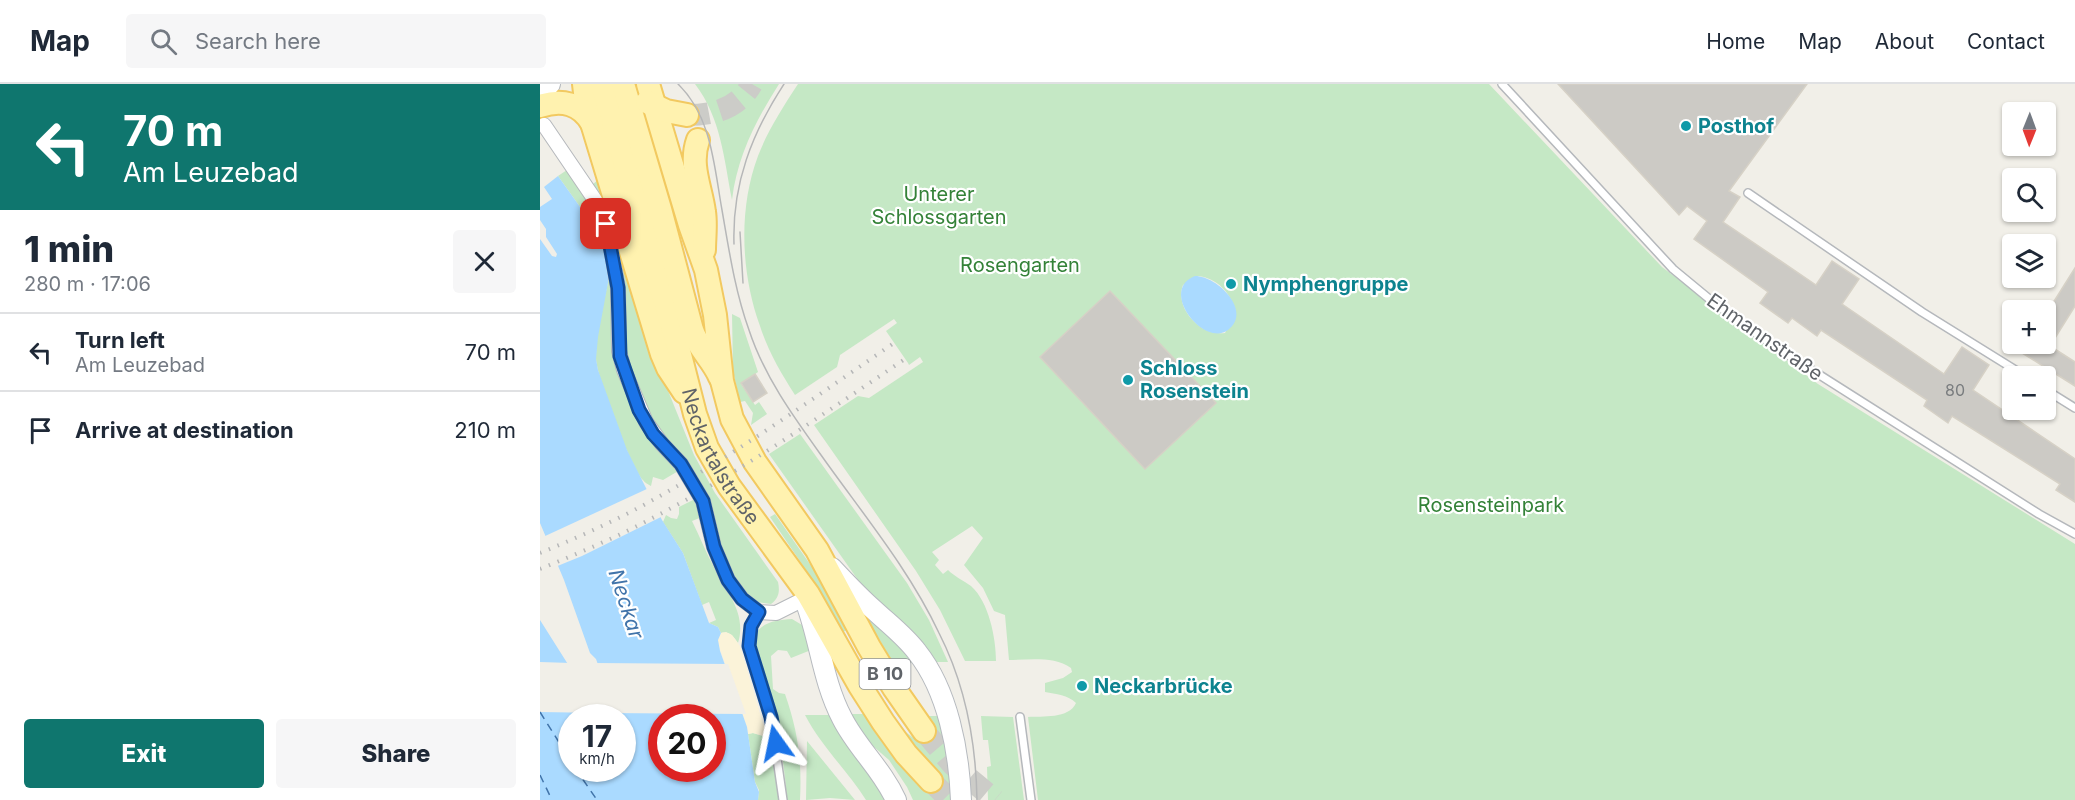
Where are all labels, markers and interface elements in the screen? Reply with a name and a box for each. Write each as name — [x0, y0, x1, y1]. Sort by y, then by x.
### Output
search box — [126, 14, 546, 68]
text: Map — [30, 24, 90, 58]
icon: search — [147, 25, 180, 58]
text: Search here — [195, 28, 321, 54]
text: Home — [1706, 29, 1765, 54]
text: Map — [1798, 29, 1842, 54]
text: About — [1875, 29, 1934, 54]
text: Contact — [1967, 29, 2045, 54]
north arrow — [2002, 102, 2056, 156]
map controls — [2002, 102, 2056, 420]
text: 70 m — [123, 105, 223, 156]
icon: left — [24, 108, 102, 186]
place label: Posthof — [1698, 114, 1774, 138]
marker: Posthof — [1679, 119, 1693, 133]
text: Am Leuzebad — [123, 156, 299, 189]
button: search — [2002, 168, 2056, 222]
park label: Unterer Schlossgarten — [871, 182, 1007, 229]
pin — [580, 198, 631, 249]
icon: arrive — [589, 207, 622, 240]
text: 1 min — [24, 227, 114, 271]
button: close — [453, 230, 516, 293]
button: layers — [2002, 234, 2056, 288]
park label: Rosengarten — [960, 253, 1080, 277]
text: 280 m · 17:06 — [24, 272, 151, 296]
place label: Nymphengruppe — [1243, 272, 1409, 296]
marker: Nymphengruppe — [1224, 277, 1238, 291]
street label: Ehmannstraße — [1702, 288, 1828, 386]
button: + — [2002, 300, 2056, 354]
text: Turn left — [75, 327, 165, 353]
icon: left — [24, 336, 57, 369]
text: 70 m — [465, 339, 516, 365]
text: Am Leuzebad — [75, 353, 205, 377]
place label: Schloss Rosenstein — [1140, 356, 1249, 403]
button: − — [2002, 366, 2056, 420]
marker: Schloss Rosenstein — [1121, 373, 1135, 387]
house number: 80 — [1945, 380, 1965, 400]
street label: Neckartalstraße — [677, 386, 765, 529]
icon: arrive — [24, 414, 57, 447]
text: Arrive at destination — [75, 417, 294, 443]
text: 210 m — [454, 417, 516, 443]
park label: Rosensteinpark — [1418, 493, 1564, 517]
water label: Neckar — [603, 566, 650, 643]
road number: B 10 — [860, 659, 910, 689]
place label: Neckarbrücke — [1094, 674, 1233, 698]
marker: Neckarbrücke — [1075, 679, 1089, 693]
speed limit sign: 20 — [648, 704, 726, 782]
position arrow — [744, 711, 808, 775]
text: 17 — [582, 718, 612, 754]
button: Exit — [24, 719, 264, 788]
button: Share — [276, 719, 516, 788]
text: km/h — [579, 749, 615, 768]

